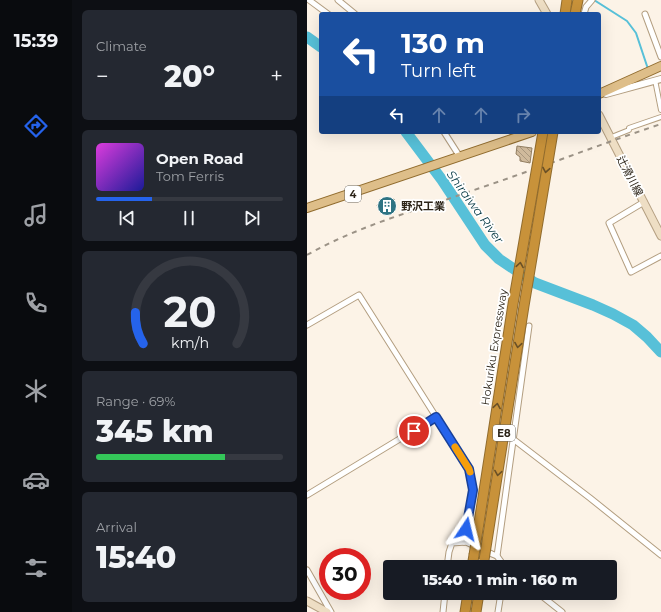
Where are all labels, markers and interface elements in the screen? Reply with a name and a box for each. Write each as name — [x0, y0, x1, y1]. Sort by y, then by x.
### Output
text: 130 m — [401, 26, 485, 60]
icon: left — [335, 28, 387, 80]
text: 15:39 — [14, 30, 58, 52]
text: Climate — [96, 38, 147, 54]
text: 20° — [164, 58, 215, 95]
text: Turn left — [401, 60, 476, 82]
text: − — [96, 63, 109, 90]
text: + — [270, 63, 283, 90]
icon: left — [386, 104, 408, 126]
icon: ahead — [428, 104, 450, 126]
icon: ahead — [470, 104, 492, 126]
icon: right — [512, 104, 534, 126]
icon: directions — [22, 112, 50, 140]
text: Open Road — [156, 149, 244, 168]
street label: 辻滑川線 — [614, 153, 646, 199]
water label: Shiraiwa River — [444, 167, 507, 246]
one-way arrow — [543, 167, 551, 174]
text: Tom Ferris — [156, 168, 224, 184]
road number: 4 — [345, 186, 361, 202]
building icon: 野沢工業 — [376, 195, 398, 217]
place label: 野沢工業 — [401, 199, 445, 213]
icon: music — [22, 201, 50, 229]
icon: previous — [116, 207, 138, 229]
icon: pause — [178, 207, 200, 229]
icon: next — [241, 207, 263, 229]
one-way arrow — [515, 262, 524, 268]
text: 20 — [163, 287, 216, 337]
street label: Hokuriku Expressway — [478, 288, 510, 406]
icon: phone — [22, 289, 50, 317]
text: km/h — [170, 334, 209, 352]
one-way arrow — [514, 342, 523, 348]
icon: climate — [22, 377, 50, 405]
text: Range · 69% — [96, 393, 175, 409]
one-way arrow — [493, 403, 501, 409]
text: 345 km — [96, 413, 214, 450]
pin — [397, 414, 431, 448]
icon: arrive — [403, 420, 425, 442]
road number: E8 — [493, 425, 515, 441]
icon: car — [22, 466, 50, 494]
one-way arrow — [494, 470, 503, 476]
position arrow — [445, 508, 487, 550]
text: Arrival — [96, 519, 137, 535]
text: 15:40 — [96, 539, 176, 576]
speed limit sign: 30 — [319, 548, 371, 600]
icon: filters — [22, 554, 50, 582]
text: 15:40 · 1 min · 160 m — [423, 570, 577, 589]

